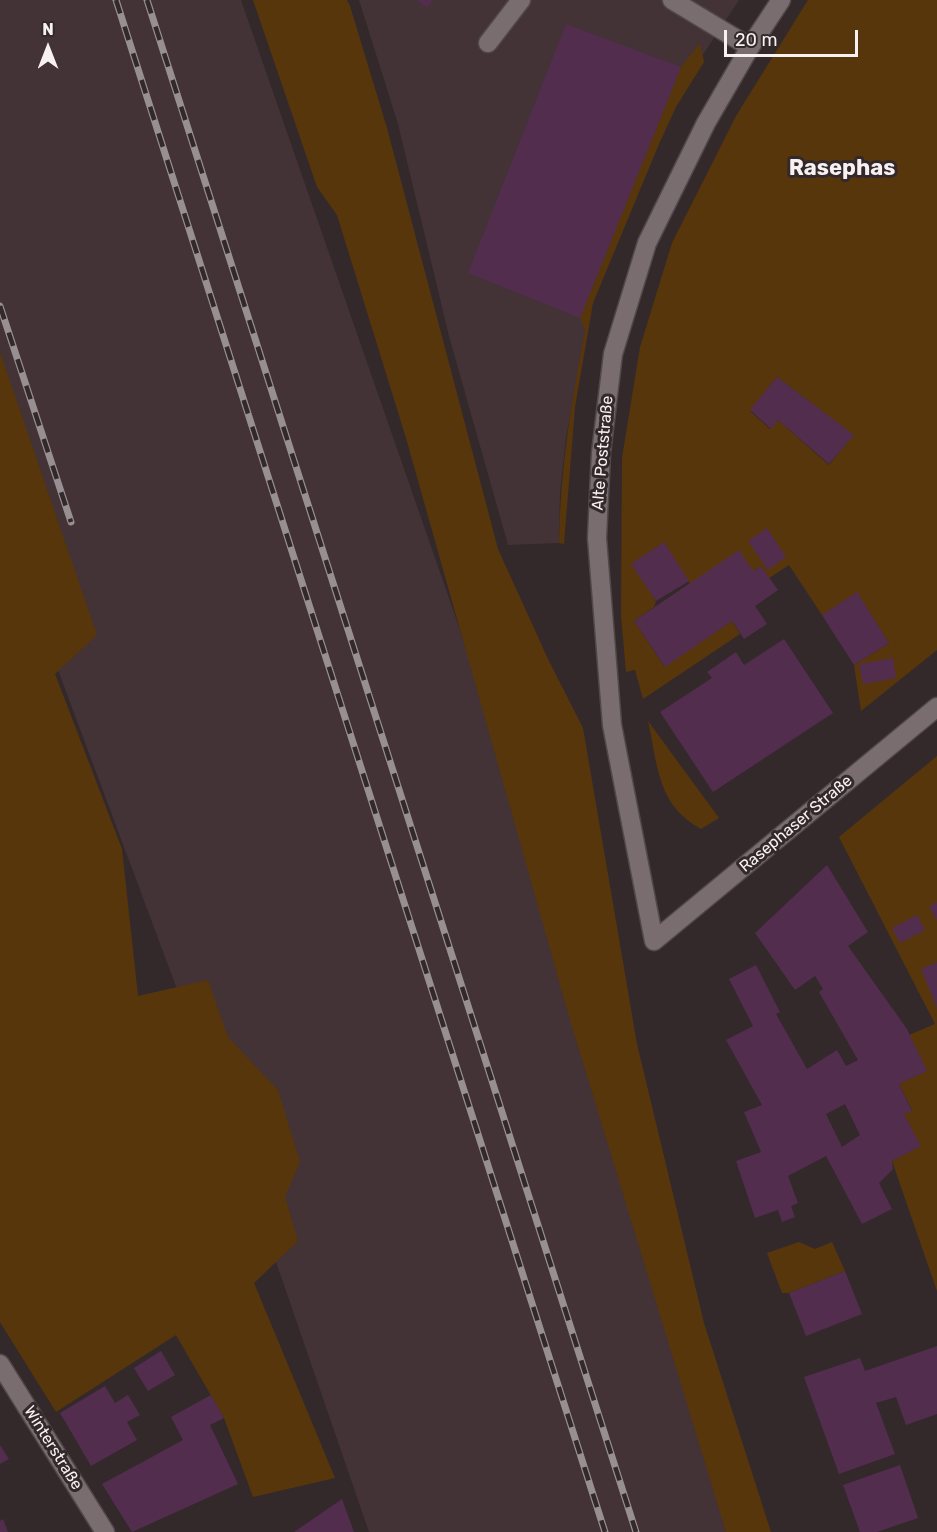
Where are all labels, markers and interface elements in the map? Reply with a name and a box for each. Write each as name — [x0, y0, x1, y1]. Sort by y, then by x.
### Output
north arrow — [18, 18, 78, 78]
scale bar — [727, 18, 860, 56]
text: N — [42, 20, 54, 39]
text: 20 m — [735, 29, 777, 51]
district label: Rasephas — [789, 156, 895, 182]
street label: Alte Poststraße — [588, 395, 618, 511]
street label: Rasephaser Straße — [736, 771, 856, 877]
street label: Winterstraße — [20, 1403, 86, 1493]

